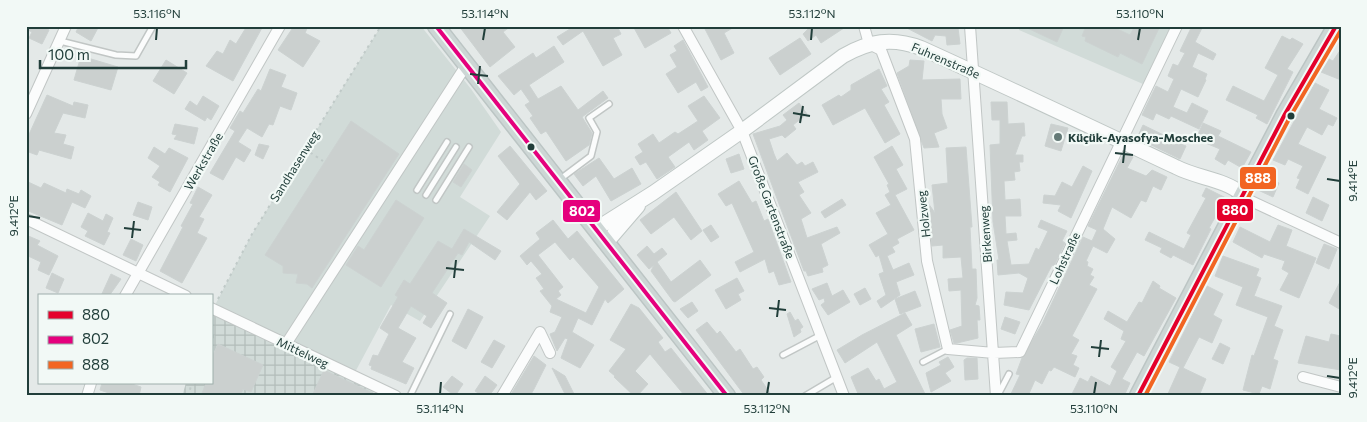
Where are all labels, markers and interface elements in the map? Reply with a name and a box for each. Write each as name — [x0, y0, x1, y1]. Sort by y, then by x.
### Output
text: 53.116°N — [133, 6, 181, 20]
text: 53.114°N — [461, 6, 509, 20]
text: 53.112°N — [788, 6, 836, 20]
text: 53.110°N — [1116, 6, 1164, 20]
scale bar — [40, 38, 186, 70]
street label: Fuhrenstraße — [910, 39, 982, 81]
text: 100 m — [48, 45, 90, 63]
unlabelled marker — [1286, 111, 1296, 121]
street label: Sandhasenweg — [267, 128, 322, 204]
street label: Werkstraße — [181, 130, 225, 192]
place label: Küçük-Ayasofya-Moschee — [1068, 130, 1213, 144]
marker: Küçük-Ayasofya-Moschee — [1052, 131, 1064, 143]
unlabelled marker — [526, 142, 536, 152]
street label: Große Gartenstraße — [746, 154, 798, 260]
text: 9.414°E — [1345, 160, 1359, 202]
line badge: 888 — [1239, 166, 1277, 190]
text: 888 — [1245, 169, 1271, 186]
street label: Holzweg — [914, 189, 932, 238]
text: 9.412°E — [6, 195, 20, 237]
line badge: 880 — [1216, 198, 1254, 222]
line badge: 802 — [562, 199, 601, 223]
text: 880 — [1222, 201, 1248, 218]
text: 802 — [569, 202, 595, 219]
street label: Birkenweg — [976, 205, 994, 263]
street label: Lohstraße — [1046, 230, 1082, 286]
legend — [38, 294, 212, 384]
text: 880 — [82, 305, 110, 323]
text: 802 — [82, 329, 109, 347]
street label: Mittelweg — [275, 334, 332, 370]
text: 888 — [82, 355, 109, 373]
text: 9.412°E — [1345, 357, 1359, 399]
text: 53.114°N — [416, 401, 464, 415]
text: 53.112°N — [743, 401, 791, 415]
text: 53.110°N — [1070, 401, 1118, 415]

